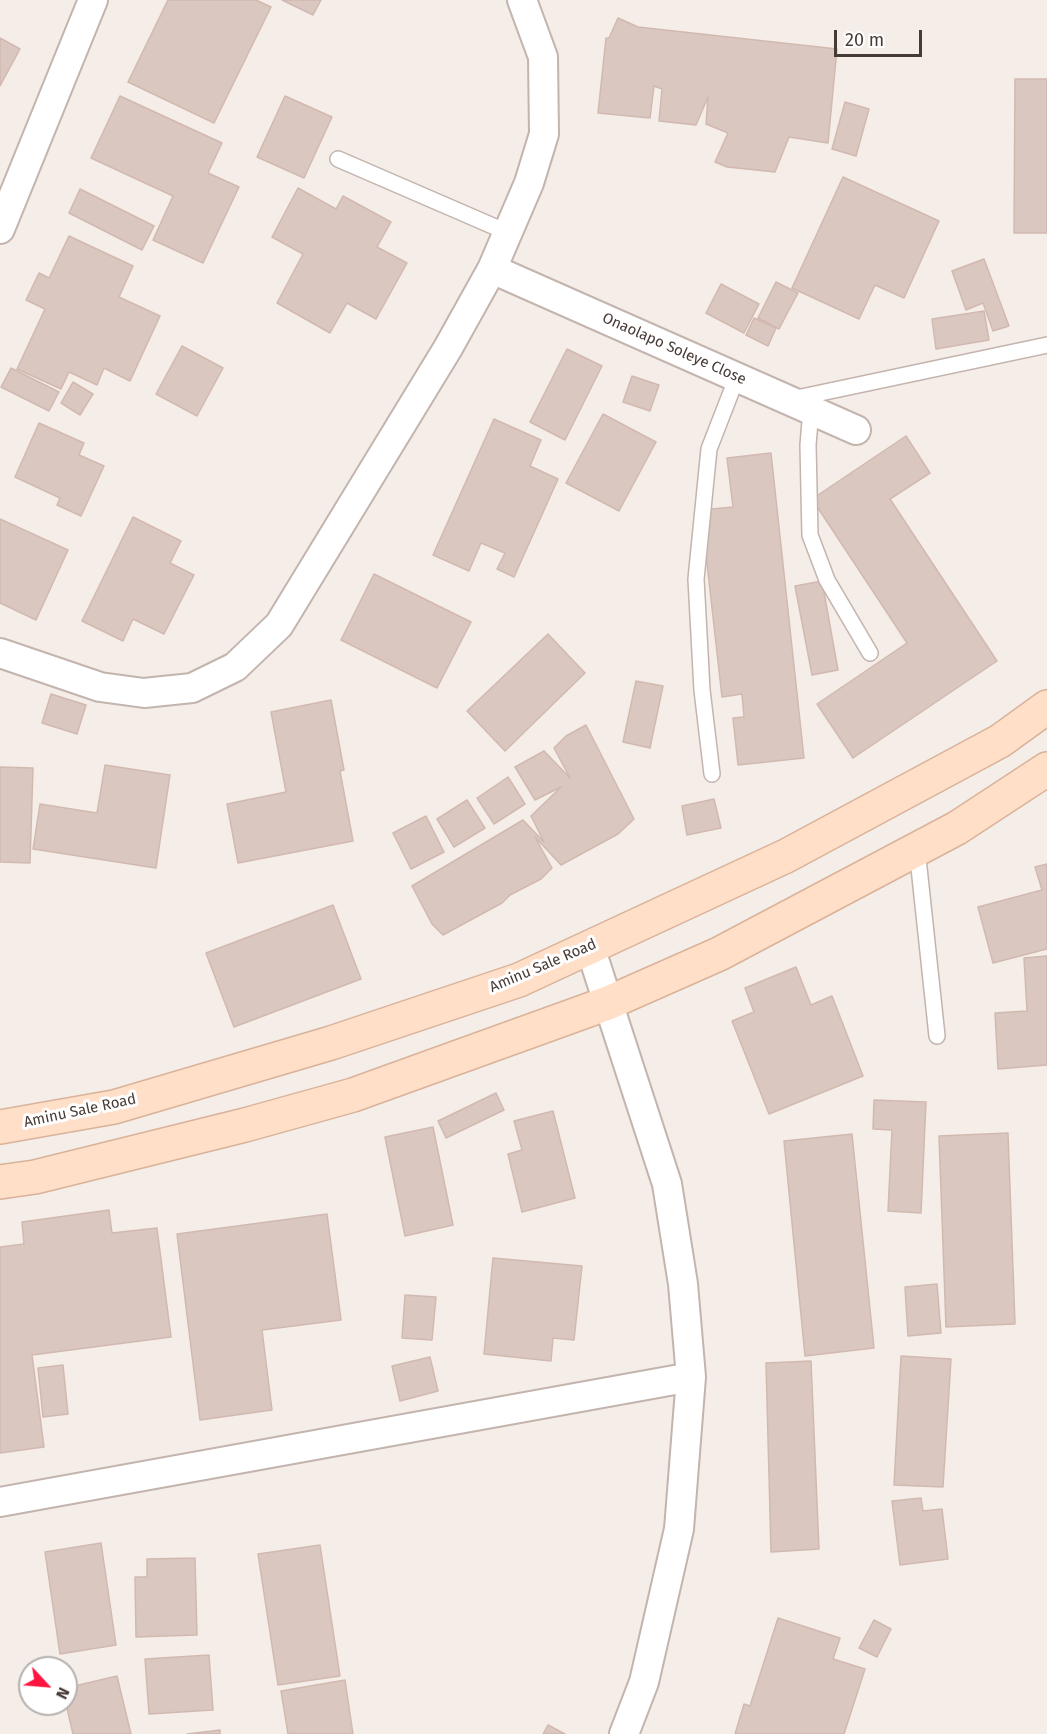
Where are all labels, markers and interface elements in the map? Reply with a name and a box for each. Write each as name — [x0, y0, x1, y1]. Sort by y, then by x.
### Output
scale bar — [837, 18, 926, 56]
text: 20 m — [845, 29, 884, 51]
street label: Onaolapo Soleye Close — [599, 309, 749, 389]
street label: Aminu Sale Road — [487, 935, 599, 997]
street label: Aminu Sale Road — [22, 1090, 138, 1132]
north arrow — [18, 1656, 78, 1716]
text: N — [52, 1684, 74, 1702]

